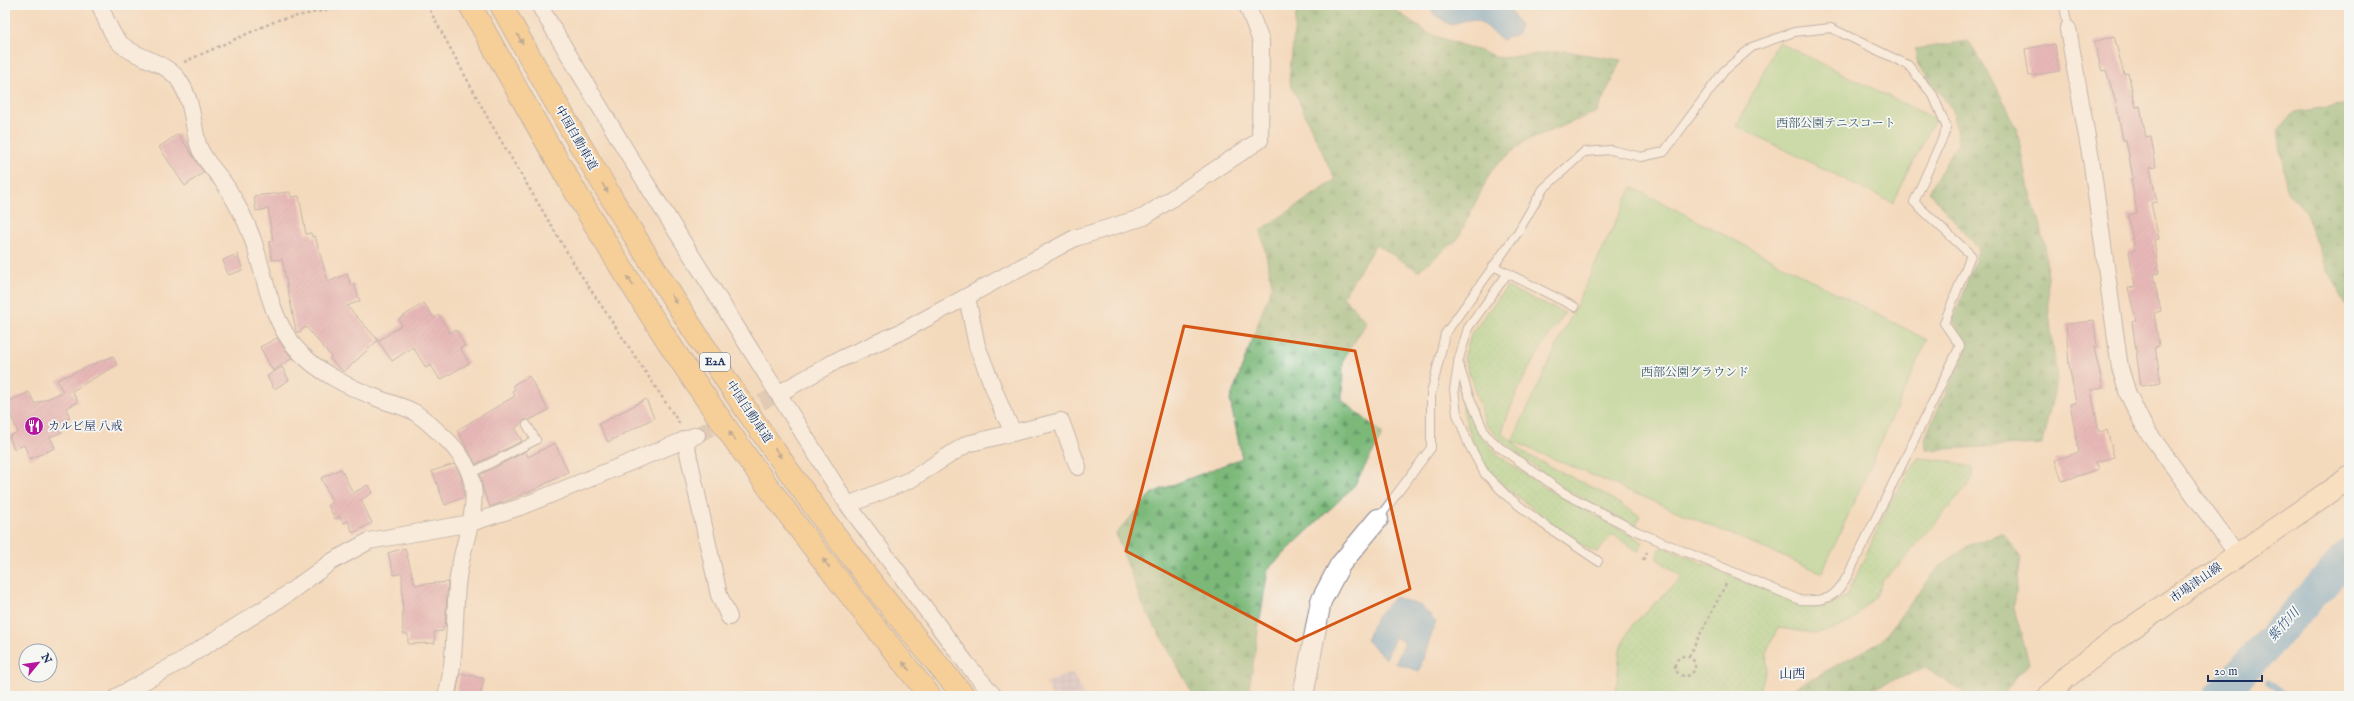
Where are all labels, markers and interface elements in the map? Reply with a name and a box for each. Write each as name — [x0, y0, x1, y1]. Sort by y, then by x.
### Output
one-way arrow — [517, 33, 523, 45]
street label: 中国自動車道 — [552, 103, 600, 173]
park label: 西部公園テニスコート — [1776, 116, 1896, 131]
one-way arrow — [602, 182, 609, 194]
one-way arrow — [626, 275, 633, 287]
one-way arrow — [670, 294, 678, 304]
road number: E2A — [700, 353, 730, 371]
park label: 西部公園グラウンド — [1641, 365, 1749, 380]
street label: 中国自動車道 — [723, 378, 775, 446]
restaurant icon: カルビ屋 八戒 — [23, 415, 45, 437]
place label: カルビ屋 八戒 — [48, 419, 123, 434]
one-way arrow — [728, 431, 736, 441]
one-way arrow — [774, 448, 782, 459]
one-way arrow — [821, 558, 830, 569]
street label: 市場津山線 — [2167, 560, 2225, 606]
water label: 紫竹川 — [2265, 603, 2305, 645]
north arrow — [18, 643, 58, 683]
text: N — [37, 650, 55, 667]
scale bar — [2208, 657, 2262, 683]
one-way arrow — [901, 660, 910, 671]
text: 20 m — [2214, 664, 2237, 679]
district label: 山西 — [1779, 666, 1805, 683]

